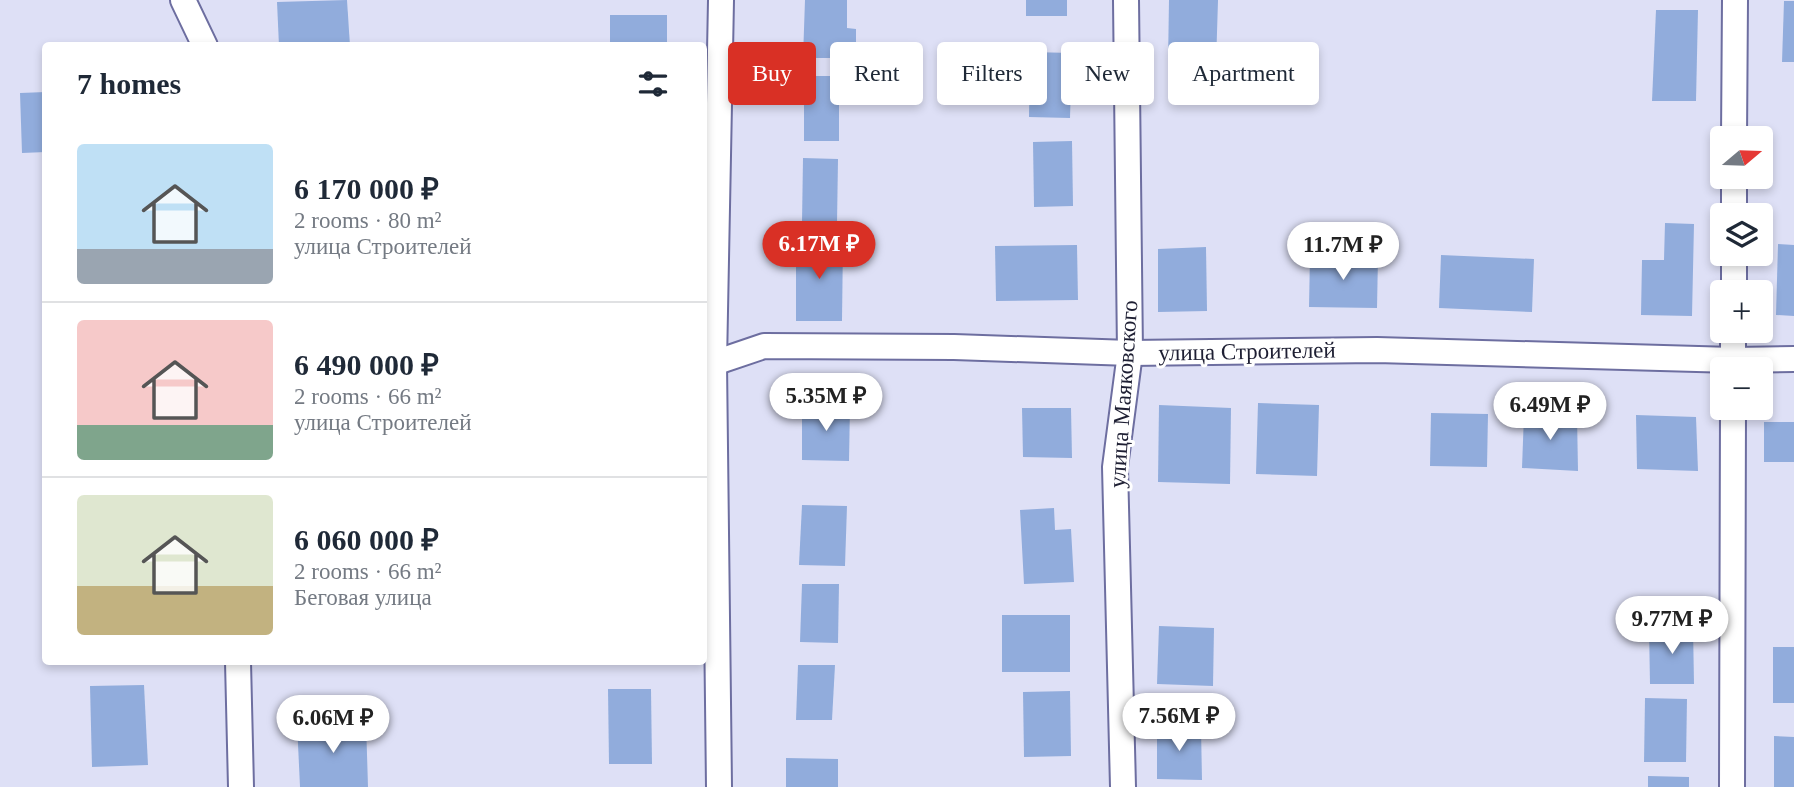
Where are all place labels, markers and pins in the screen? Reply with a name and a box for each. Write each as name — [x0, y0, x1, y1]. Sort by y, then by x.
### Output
pin: 6.17M ₽ — [754, 222, 884, 281]
pin: 11.7M ₽ — [1278, 222, 1408, 282]
pin: 5.35M ₽ — [761, 374, 891, 433]
pin: 6.49M ₽ — [1485, 382, 1615, 442]
pin: 9.77M ₽ — [1607, 596, 1737, 656]
pin: 7.56M ₽ — [1114, 694, 1244, 753]
pin: 6.06M ₽ — [268, 696, 398, 755]

